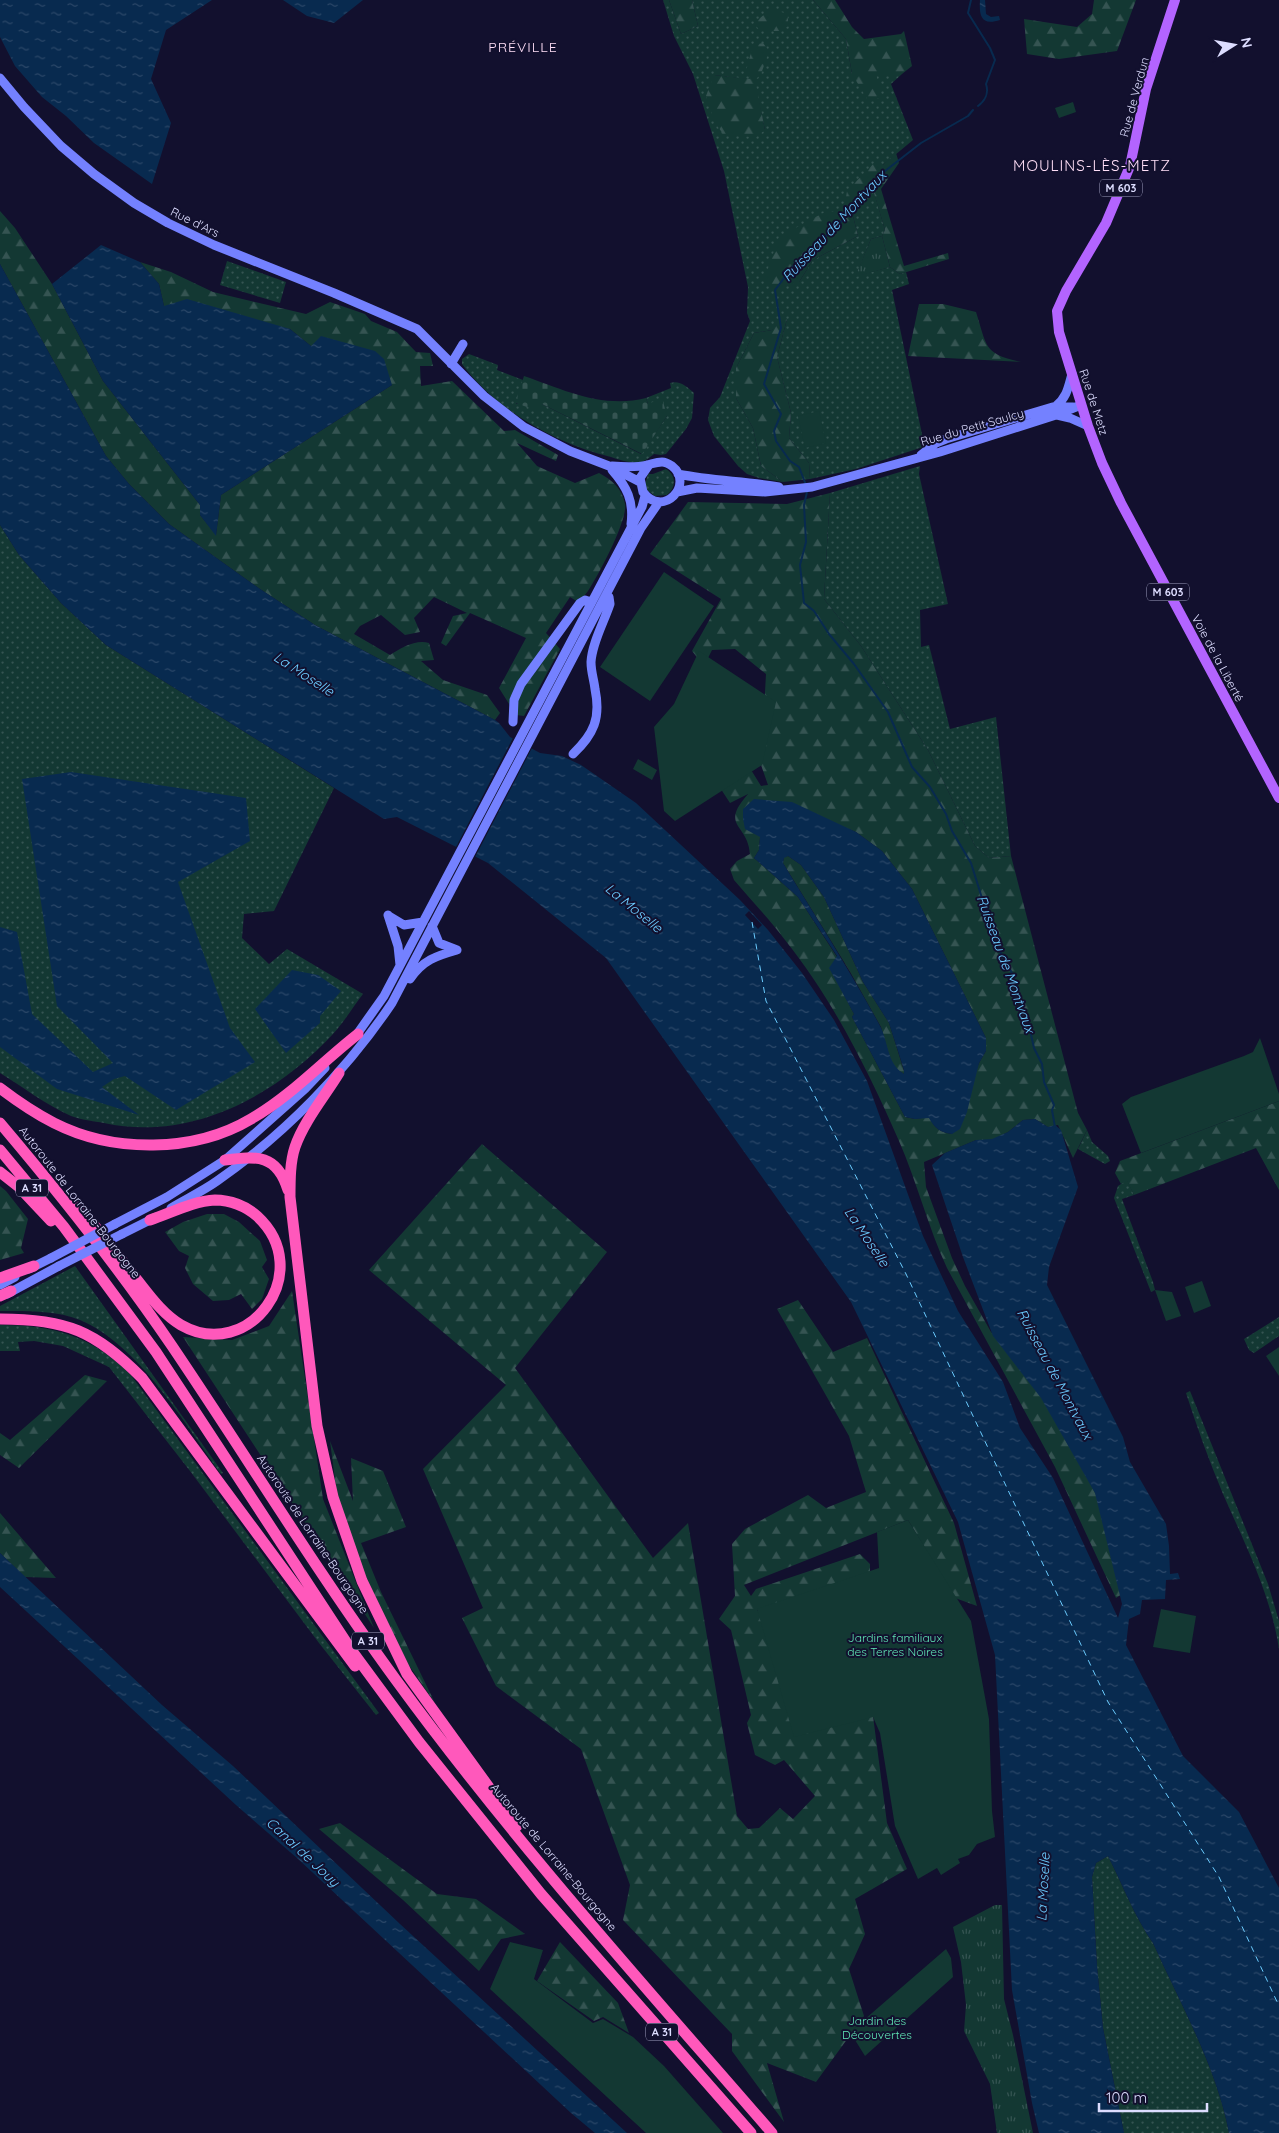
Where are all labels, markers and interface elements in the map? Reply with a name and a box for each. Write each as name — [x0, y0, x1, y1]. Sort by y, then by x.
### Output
north arrow — [1209, 20, 1259, 70]
text: N — [1237, 36, 1257, 49]
district label: PRÉVILLE — [488, 38, 558, 56]
street label: Rue de Verdun — [1116, 55, 1152, 139]
district label: MOULINS-LÈS-METZ — [1013, 156, 1171, 175]
water label: Ruisseau de Montvaux — [778, 165, 892, 285]
road number: M 603 — [1100, 180, 1142, 197]
street label: Rue d'Ars — [168, 204, 222, 240]
street label: Rue de Metz — [1076, 367, 1112, 437]
street label: Rue du Petit Saulcy — [919, 405, 1025, 449]
road number: M 603 — [1147, 584, 1189, 600]
street label: Voie de la Liberté — [1189, 612, 1247, 704]
water label: La Moselle — [270, 648, 339, 701]
water label: La Moselle — [602, 879, 667, 937]
water label: Ruisseau de Montvaux — [973, 893, 1040, 1037]
street label: Autoroute de Lorraine-Bourgogne — [16, 1123, 144, 1281]
road number: A 31 — [16, 1180, 48, 1196]
water label: La Moselle — [840, 1204, 894, 1271]
water label: Ruisseau de Montvaux — [1013, 1306, 1098, 1444]
street label: Autoroute de Lorraine-Bourgogne — [254, 1452, 372, 1617]
park label: Jardins familiaux des Terres Noires — [847, 1630, 943, 1659]
road number: A 31 — [352, 1632, 384, 1650]
street label: Autoroute de Lorraine-Bourgogne — [488, 1780, 620, 1934]
water label: Canal de Jouy — [263, 1813, 344, 1891]
water label: La Moselle — [1032, 1851, 1054, 1922]
park label: Jardin des Découvertes — [842, 2013, 912, 2042]
road number: A 31 — [646, 2024, 678, 2040]
scale bar — [1099, 2080, 1206, 2112]
text: 100 m — [1106, 2088, 1147, 2107]

